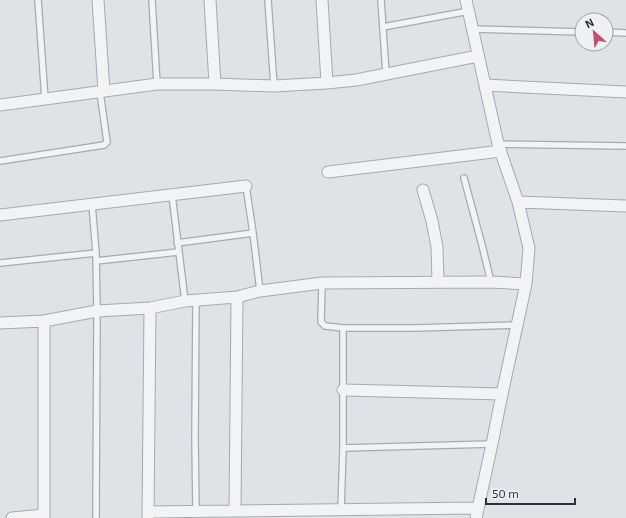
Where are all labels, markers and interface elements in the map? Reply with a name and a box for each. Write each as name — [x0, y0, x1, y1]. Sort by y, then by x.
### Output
north arrow — [574, 12, 614, 52]
text: N — [583, 15, 596, 30]
scale bar — [486, 480, 575, 506]
text: 50 m — [492, 486, 519, 500]

